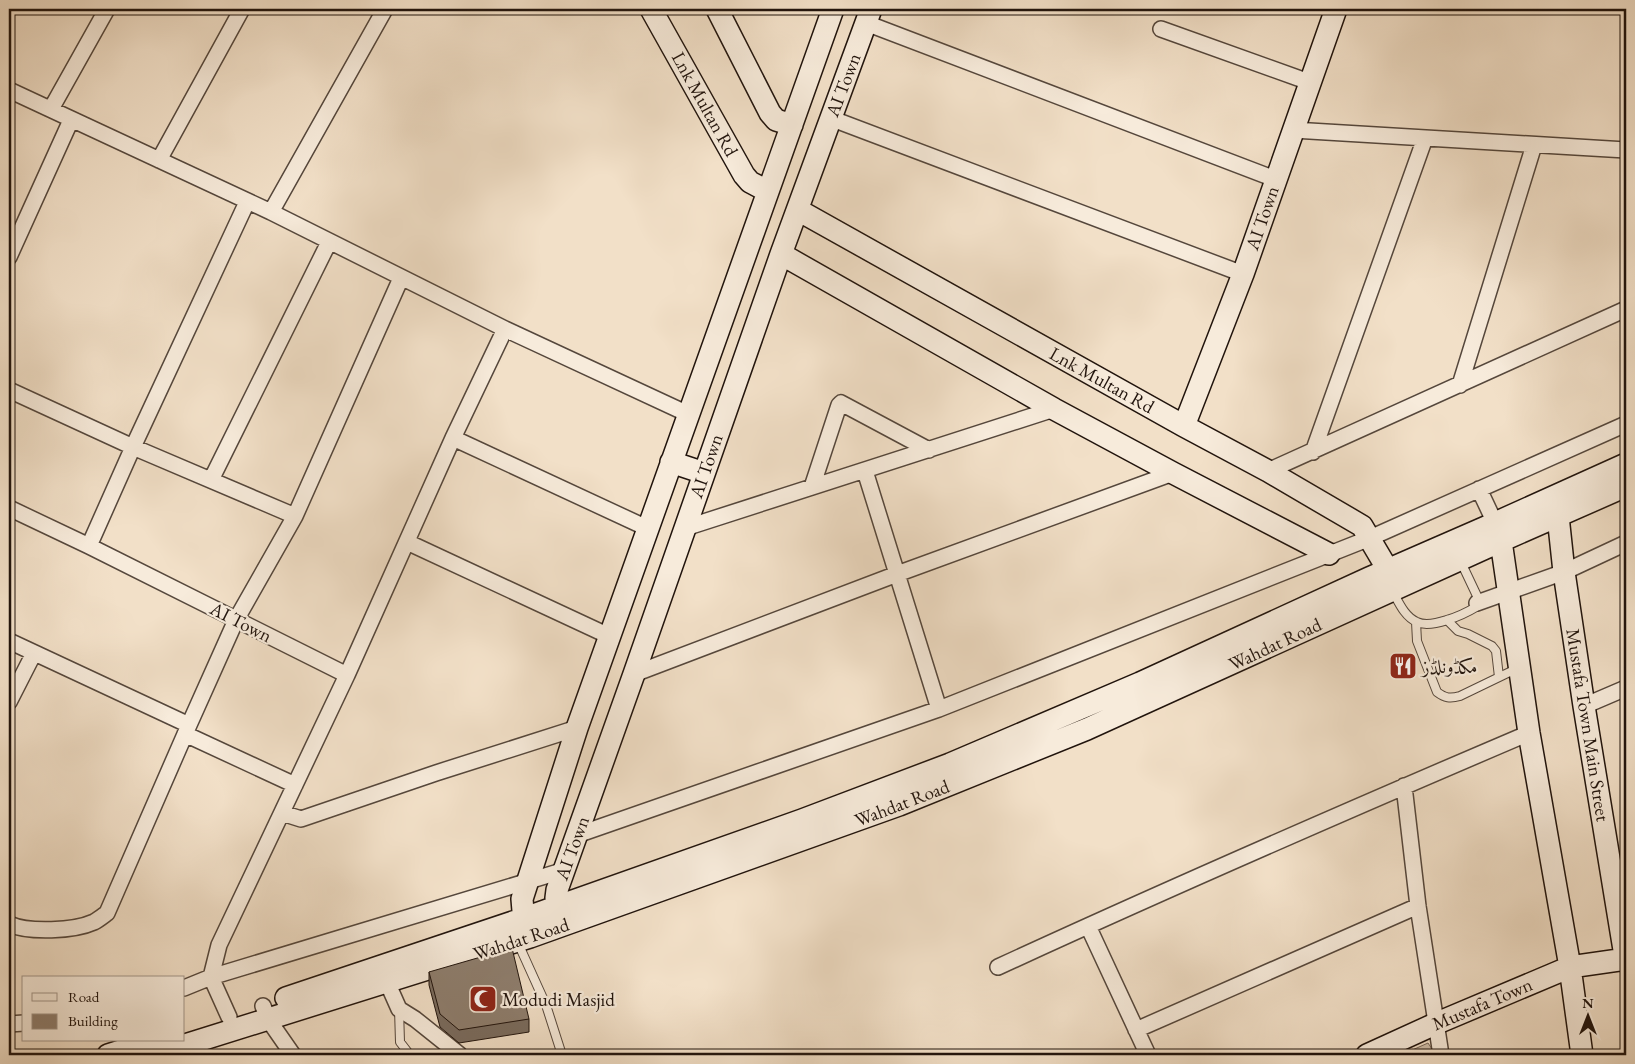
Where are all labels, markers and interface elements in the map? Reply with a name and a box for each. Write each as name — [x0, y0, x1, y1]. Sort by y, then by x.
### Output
street label: Lnk Multan Rd — [666, 47, 744, 161]
street label: AI Town — [819, 50, 867, 121]
street label: AI Town — [1239, 183, 1285, 254]
street label: Lnk Multan Rd — [1045, 341, 1159, 419]
street label: AI Town — [683, 431, 729, 502]
street label: AI Town — [205, 595, 276, 648]
street label: Wahdat Road — [1225, 611, 1326, 676]
street label: Mustafa Town Main Street — [1560, 627, 1616, 823]
restaurant icon: مکڈونلڈز — [1388, 651, 1418, 681]
place label: مکڈونلڈز — [1420, 654, 1477, 679]
street label: Wahdat Road — [851, 773, 953, 833]
street label: AI Town — [549, 813, 595, 884]
street label: Wahdat Road — [470, 912, 573, 966]
street label: Mustafa Town — [1428, 972, 1536, 1036]
legend — [22, 976, 185, 1042]
mosque icon: Modudi Masjid — [468, 984, 498, 1014]
text: Road — [68, 987, 100, 1006]
place label: Modudi Masjid — [502, 987, 615, 1012]
north arrow — [1562, 992, 1612, 1042]
text: N — [1582, 994, 1594, 1012]
text: Building — [68, 1011, 118, 1030]

